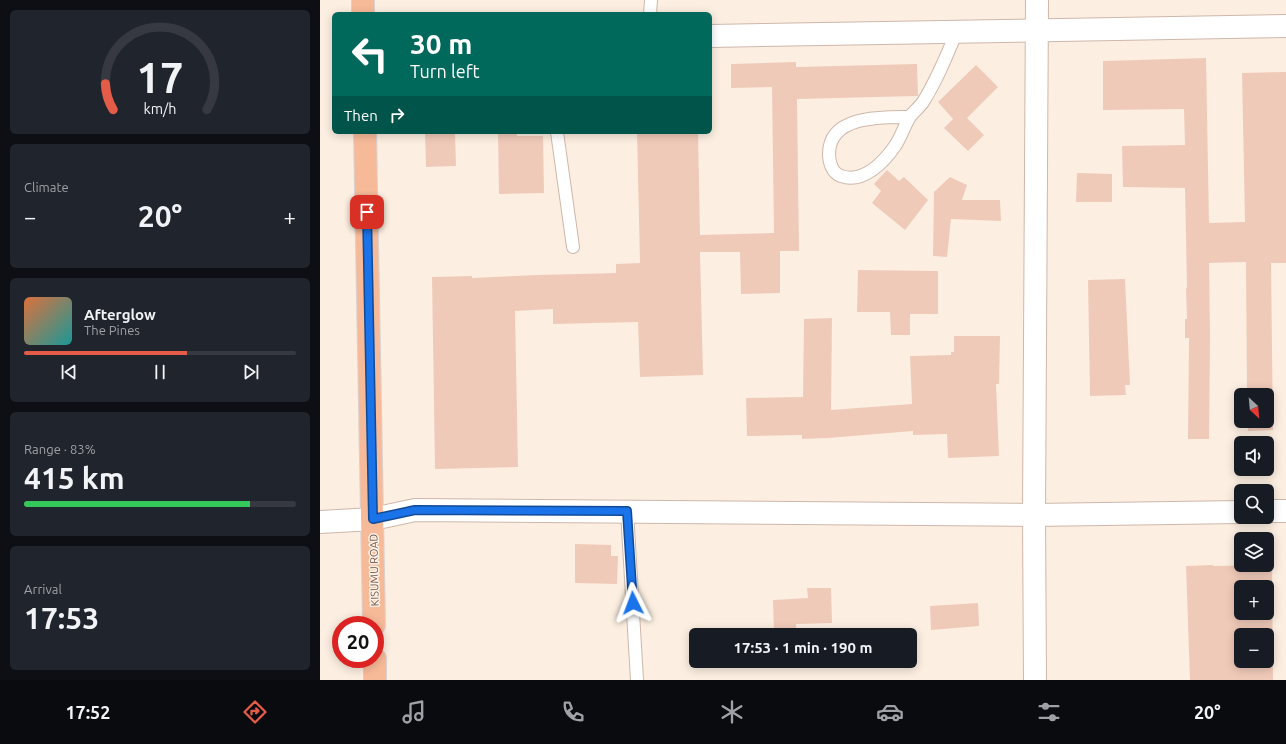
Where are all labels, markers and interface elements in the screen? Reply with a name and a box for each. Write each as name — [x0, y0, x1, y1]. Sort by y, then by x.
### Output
icon: left — [344, 28, 396, 80]
text: 30 m — [410, 28, 472, 59]
text: 17 — [137, 54, 183, 101]
text: Turn left — [410, 61, 480, 81]
text: km/h — [144, 101, 176, 117]
icon: right — [386, 104, 408, 126]
text: Then — [344, 107, 378, 124]
text: Climate — [24, 180, 69, 194]
pin — [350, 195, 384, 229]
text: 20° — [138, 199, 182, 233]
icon: arrive — [356, 201, 378, 223]
text: − — [24, 204, 36, 229]
text: + — [284, 204, 296, 229]
text: Afterglow — [84, 306, 156, 323]
text: The Pines — [84, 323, 140, 337]
icon: previous — [58, 361, 80, 383]
icon: pause — [149, 361, 171, 383]
icon: next — [240, 361, 262, 383]
north arrow — [1234, 388, 1274, 428]
map controls — [1234, 388, 1274, 668]
button: sound — [1234, 436, 1274, 476]
text: Range · 83% — [24, 442, 96, 456]
text: 415 km — [24, 461, 125, 495]
button: search — [1234, 484, 1274, 524]
button: layers — [1234, 532, 1274, 572]
street label: KISUMU ROAD — [367, 533, 381, 606]
button: + — [1234, 580, 1274, 620]
text: Arrival — [24, 582, 62, 596]
position arrow — [612, 582, 654, 624]
text: 17:53 — [24, 601, 99, 635]
speed limit sign: 20 — [332, 616, 384, 668]
button: − — [1234, 628, 1274, 668]
text: 17:53 · 1 min · 190 m — [734, 639, 872, 656]
icon: directions — [241, 698, 269, 726]
icon: music — [400, 698, 428, 726]
icon: phone — [559, 698, 587, 726]
icon: climate — [718, 698, 746, 726]
icon: car — [876, 698, 904, 726]
icon: filters — [1035, 698, 1063, 726]
text: 17:52 — [65, 702, 110, 722]
text: 20° — [1194, 702, 1221, 722]

